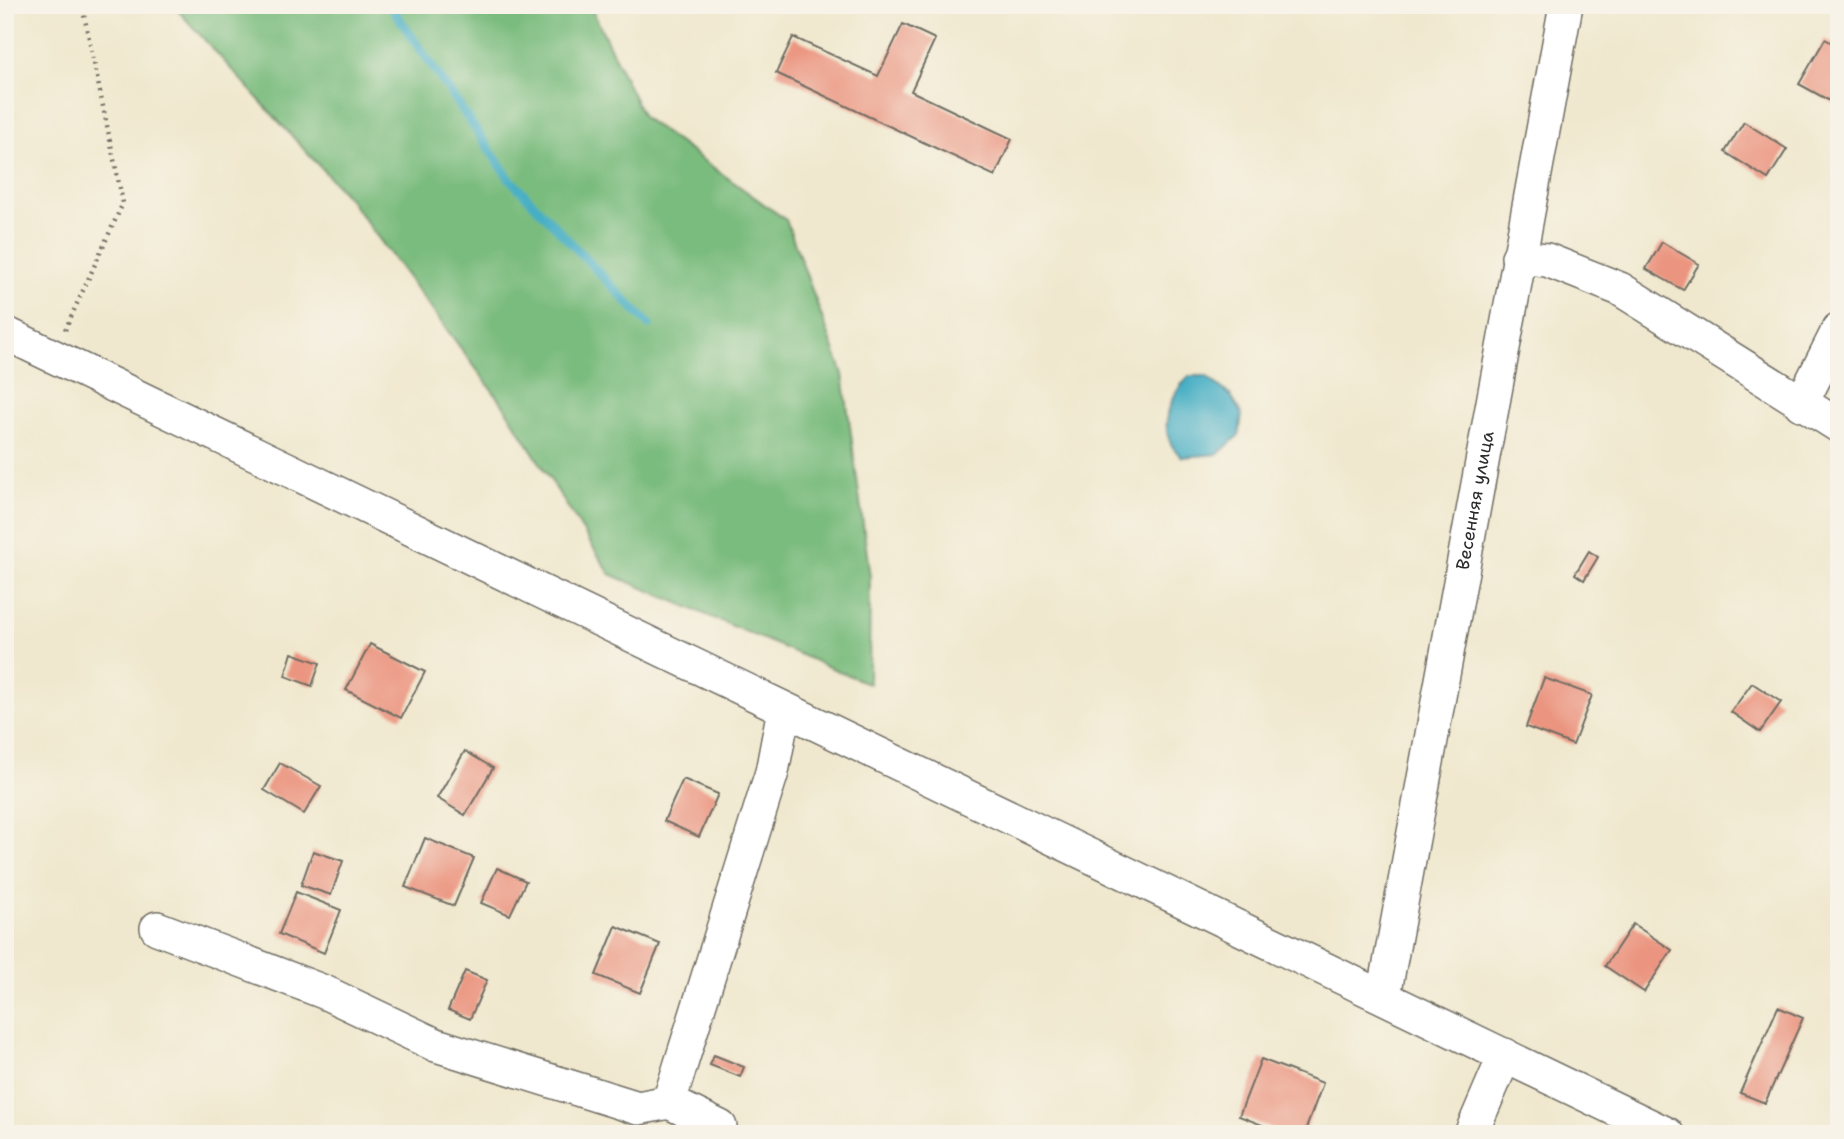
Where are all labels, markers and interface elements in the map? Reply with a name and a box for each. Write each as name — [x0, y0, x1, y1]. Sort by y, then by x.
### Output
street label: Весенняя улица — [1451, 429, 1500, 572]

